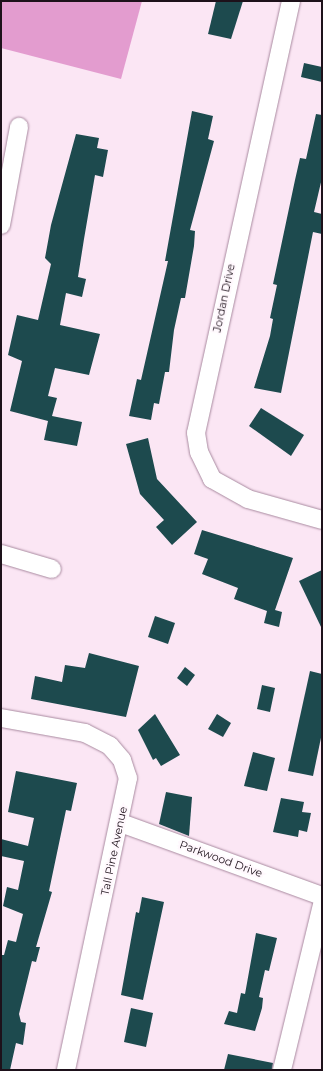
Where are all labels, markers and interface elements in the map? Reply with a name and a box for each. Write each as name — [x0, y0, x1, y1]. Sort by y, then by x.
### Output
street label: Jordan Drive — [210, 263, 238, 333]
street label: Tall Pine Avenue — [98, 805, 130, 897]
street label: Parkwood Drive — [178, 838, 264, 880]

